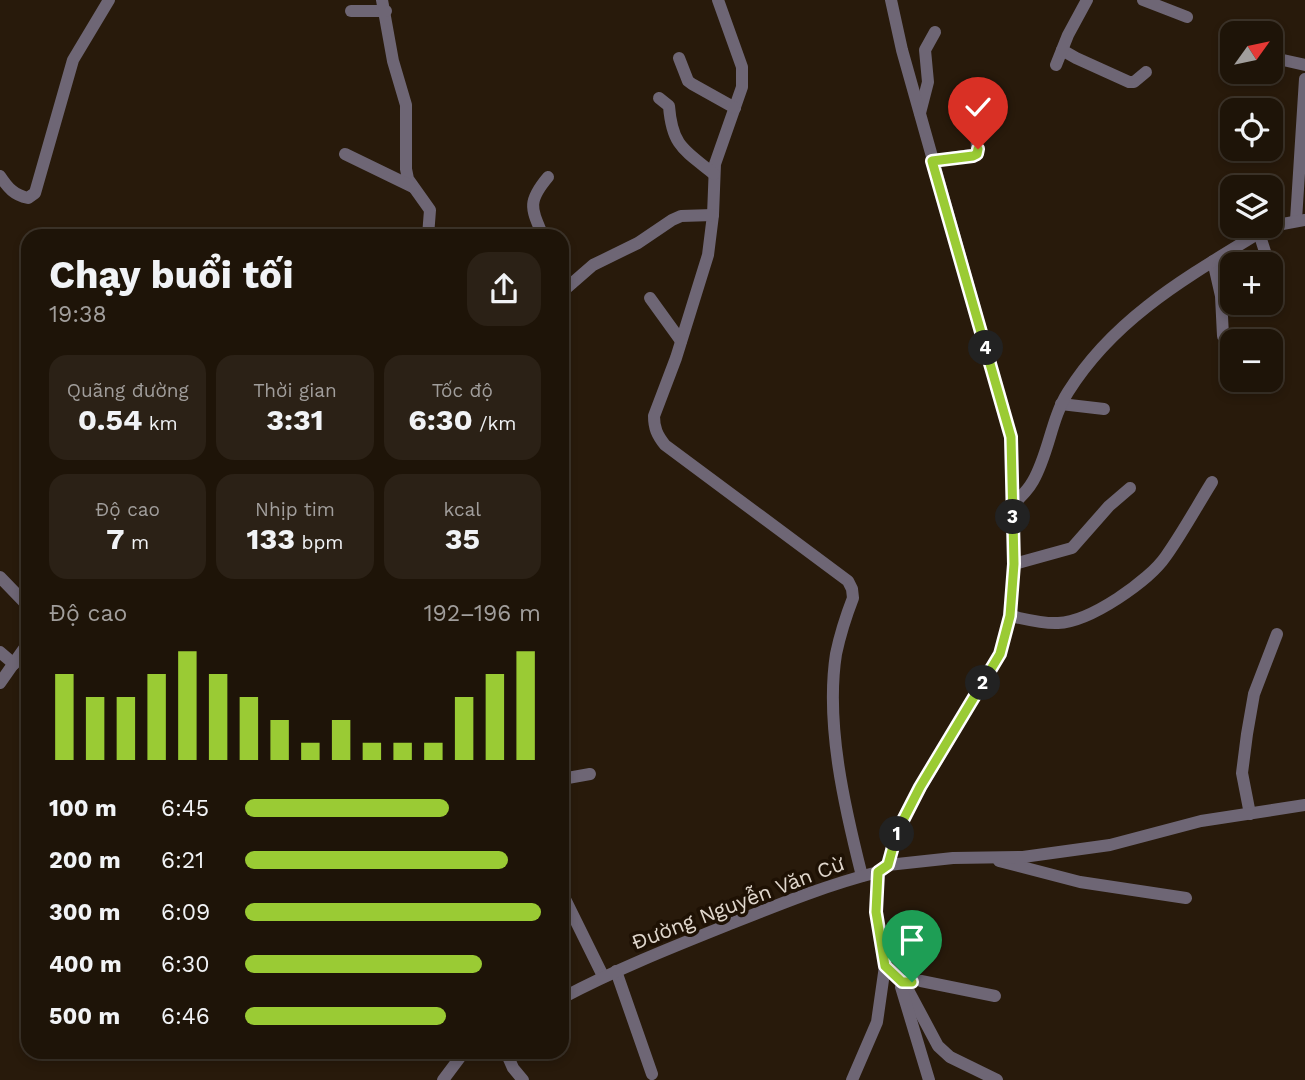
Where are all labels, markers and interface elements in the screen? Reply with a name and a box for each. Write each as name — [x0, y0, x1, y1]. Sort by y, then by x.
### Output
north arrow — [1220, 21, 1283, 84]
map controls — [1220, 21, 1283, 392]
pin — [948, 77, 1008, 149]
icon: check — [959, 88, 997, 126]
button: locate — [1220, 98, 1283, 161]
button: layers — [1220, 175, 1283, 238]
button: share — [467, 252, 541, 326]
button: + — [1220, 252, 1283, 315]
text: Chạy buổi tối — [49, 253, 294, 297]
text: 19:38 — [49, 301, 107, 328]
button: − — [1220, 329, 1283, 392]
pin: 4 — [968, 330, 1004, 366]
text: 4 — [979, 336, 992, 359]
text: Quãng đường — [67, 379, 189, 402]
text: Thời gian — [253, 379, 337, 402]
text: Tốc độ — [432, 379, 493, 402]
text: 0.54 — [78, 402, 142, 437]
text: 3:31 — [266, 402, 324, 437]
text: 6:30 — [408, 402, 473, 437]
text: km — [142, 412, 178, 435]
text: /km — [473, 412, 516, 435]
text: Độ cao — [95, 498, 160, 521]
text: Nhịp tim — [255, 498, 335, 521]
text: kcal — [444, 498, 481, 521]
pin: 3 — [996, 500, 1030, 534]
text: 3 — [1007, 505, 1018, 528]
text: 7 — [106, 521, 124, 556]
text: 133 — [247, 521, 295, 556]
text: 35 — [445, 521, 480, 556]
text: m — [124, 531, 149, 554]
text: bpm — [295, 531, 343, 554]
text: Độ cao — [49, 600, 127, 627]
text: 192–196 m — [424, 600, 541, 627]
pin: 2 — [965, 666, 1000, 700]
text: 2 — [977, 671, 988, 694]
text: 100 m — [49, 795, 117, 822]
text: 6:45 — [161, 795, 209, 822]
pin: 1 — [880, 816, 914, 852]
text: 1 — [892, 822, 901, 845]
text: 200 m — [49, 847, 121, 874]
text: 6:21 — [161, 847, 204, 874]
street label: Đường Nguyễn Văn Cừ — [628, 850, 849, 955]
text: 300 m — [49, 899, 120, 926]
text: 6:09 — [161, 899, 210, 926]
pin — [882, 910, 942, 982]
icon: arrive — [893, 921, 931, 959]
text: 400 m — [49, 951, 122, 978]
text: 6:30 — [161, 951, 210, 978]
text: 500 m — [49, 1003, 120, 1030]
text: 6:46 — [161, 1003, 210, 1030]

